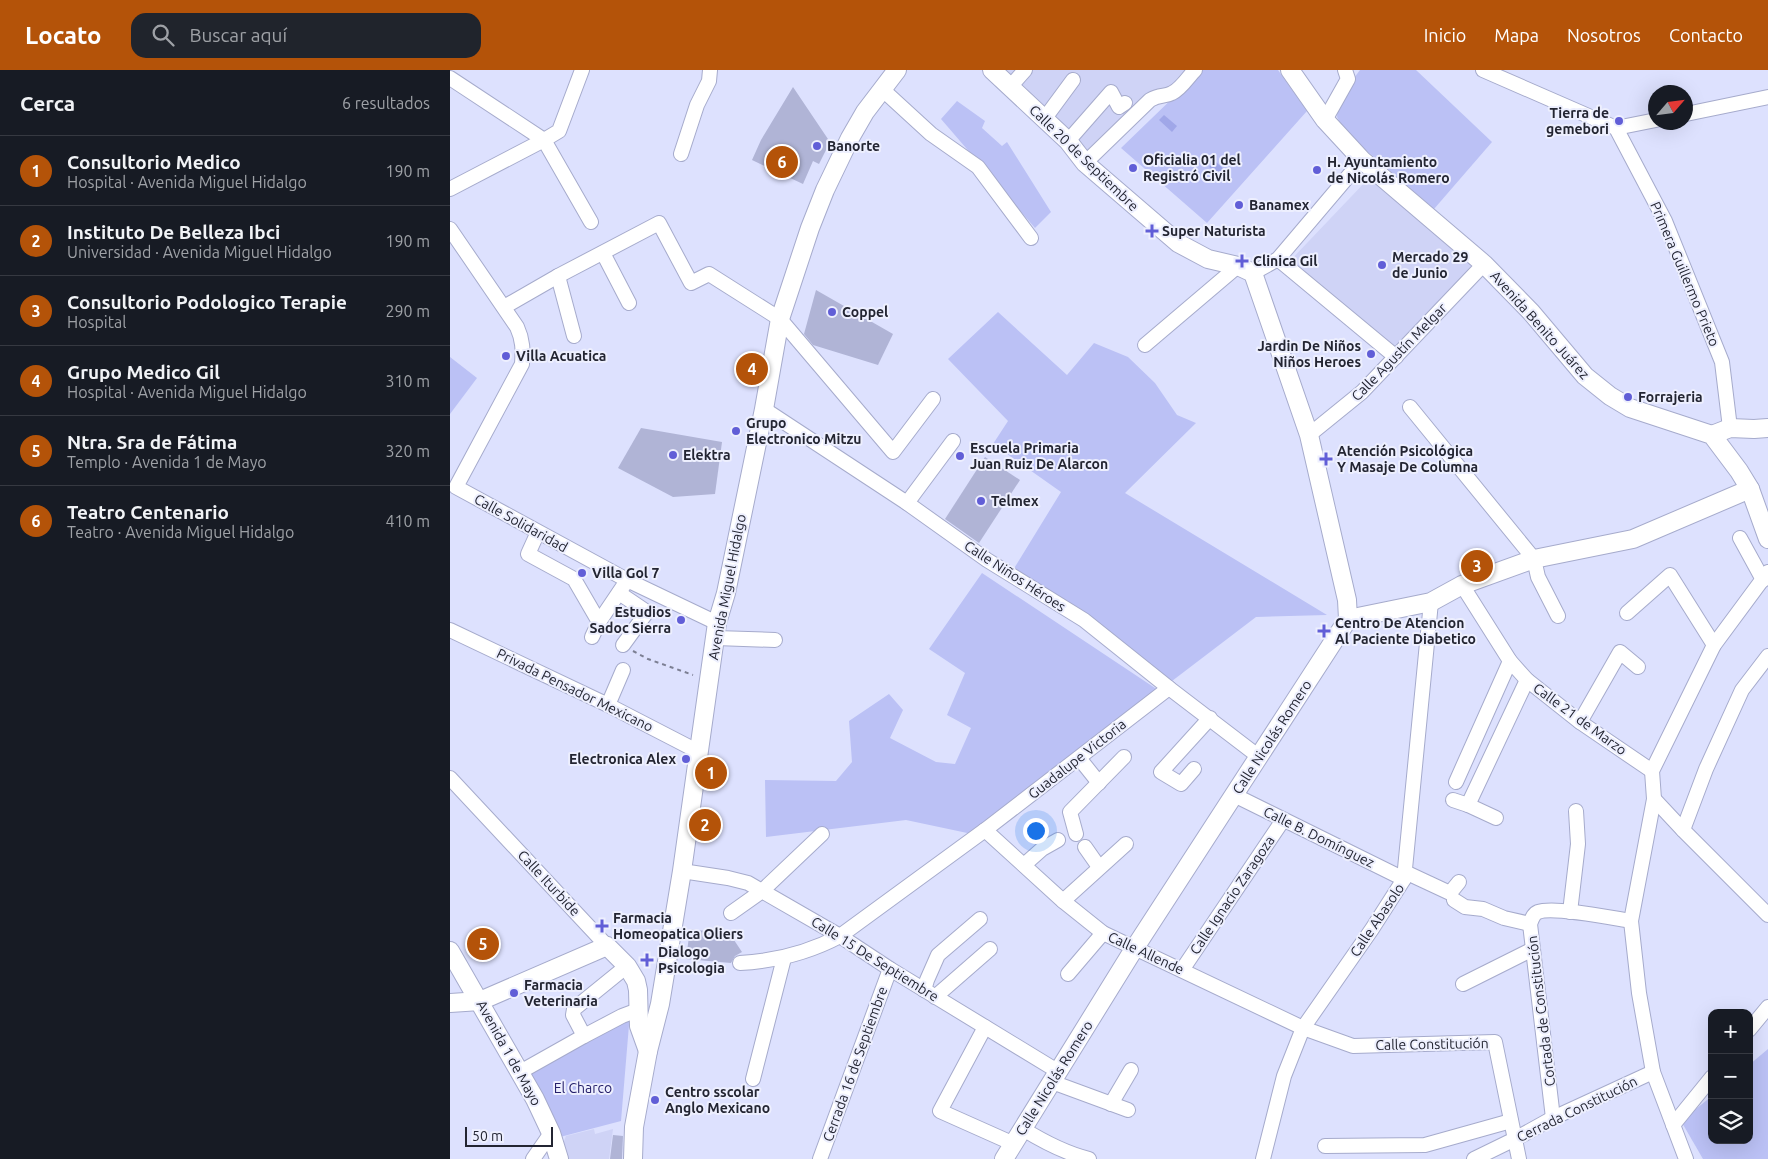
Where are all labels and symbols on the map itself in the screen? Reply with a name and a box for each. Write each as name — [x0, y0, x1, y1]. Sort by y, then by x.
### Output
north arrow — [1648, 85, 1693, 130]
street label: Calle 20 de Septiembre — [1026, 102, 1142, 214]
place label: Tierra de gemebori — [1546, 105, 1609, 137]
marker: Tierra de gemebori — [1613, 115, 1625, 127]
place label: Banorte — [827, 138, 880, 154]
marker: Banorte — [811, 140, 823, 152]
pin: 6 — [766, 143, 798, 181]
place label: Oficialia 01 del Registró Civil — [1143, 152, 1241, 184]
place label: H. Ayuntamiento de Nicolás Romero — [1327, 154, 1450, 186]
marker: Oficialia 01 del Registró Civil — [1127, 162, 1139, 174]
marker: H. Ayuntamiento de Nicolás Romero — [1311, 164, 1323, 176]
place label: Banamex — [1249, 197, 1310, 213]
marker: Banamex — [1233, 199, 1245, 211]
street label: Primera Guillermo Prieto — [1647, 199, 1723, 349]
place label: Super Naturista — [1162, 223, 1266, 239]
marker: Super Naturista — [1146, 225, 1158, 237]
place label: Mercado 29 de Junio — [1392, 249, 1468, 281]
place label: Clinica Gil — [1253, 253, 1318, 269]
marker: Clinica Gil — [1235, 254, 1249, 268]
marker: Mercado 29 de Junio — [1376, 259, 1388, 271]
street label: Avenida Benito Juárez — [1487, 268, 1593, 382]
street label: Calle Agustín Melgar — [1348, 299, 1450, 404]
place label: Coppel — [842, 304, 888, 320]
marker: Coppel — [826, 306, 838, 318]
place label: Jardin De Niños Niños Heroes — [1258, 338, 1361, 370]
place label: Villa Acuatica — [516, 348, 606, 364]
marker: Jardin De Niños Niños Heroes — [1365, 348, 1377, 360]
marker: Villa Acuatica — [500, 350, 512, 362]
pin: 4 — [736, 350, 768, 388]
place label: Forrajeria — [1638, 389, 1703, 405]
marker: Forrajeria — [1622, 391, 1634, 403]
place label: Grupo Electronico Mitzu — [746, 415, 861, 447]
marker: Grupo Electronico Mitzu — [730, 425, 742, 437]
place label: Escuela Primaria Juan Ruiz De Alarcon — [970, 440, 1108, 472]
place label: Atención Psicológica Y Masaje De Columna — [1337, 443, 1478, 475]
place label: Elektra — [683, 447, 731, 463]
marker: Elektra — [667, 449, 679, 461]
marker: Escuela Primaria Juan Ruiz De Alarcon — [954, 450, 966, 462]
marker: Atención Psicológica Y Masaje De Columna — [1319, 452, 1333, 466]
street label: Calle Solidaridad — [471, 491, 571, 555]
place label: Telmex — [991, 493, 1039, 509]
marker: Telmex — [975, 495, 987, 507]
street label: Avenida Miguel Hidalgo — [705, 513, 749, 661]
street label: Calle Niños Héroes — [961, 537, 1069, 615]
pin: 3 — [1461, 547, 1493, 585]
place label: Villa Gol 7 — [592, 565, 659, 581]
marker: Villa Gol 7 — [576, 567, 588, 579]
place label: Estudios Sadoc Sierra — [589, 604, 671, 636]
marker: Estudios Sadoc Sierra — [675, 614, 687, 626]
place label: Centro De Atencion Al Paciente Diabetico — [1335, 615, 1476, 647]
marker: Centro De Atencion Al Paciente Diabetico — [1317, 624, 1331, 638]
street label: Privada Pensador Mexicano — [494, 645, 656, 735]
street label: Calle Nicolás Romero — [1229, 677, 1315, 797]
street label: Calle 21 de Marzo — [1530, 680, 1630, 758]
street label: Guadalupe Victoria — [1025, 716, 1129, 802]
place label: Electronica Alex — [569, 751, 676, 767]
marker: Electronica Alex — [680, 753, 692, 765]
pin: 1 — [695, 754, 727, 792]
street label: Calle B. Domínguez — [1261, 803, 1377, 871]
pin: 2 — [689, 806, 721, 844]
your location — [1023, 818, 1049, 844]
street label: Calle Ignacio Zaragoza — [1186, 833, 1278, 957]
street label: Calle Iturbide — [515, 847, 583, 919]
street label: Calle Abasolo — [1347, 880, 1407, 960]
place label: Farmacia Homeopatica Oliers — [613, 910, 744, 942]
street label: Calle 15 De Septiembre — [808, 913, 942, 1005]
marker: Farmacia Homeopatica Oliers — [595, 919, 609, 933]
pin: 5 — [467, 925, 499, 963]
street label: Calle Allende — [1105, 928, 1187, 978]
street label: Cortada de Constitución — [1524, 935, 1558, 1087]
place label: Dialogo Psicologia — [658, 944, 725, 976]
marker: Dialogo Psicologia — [640, 953, 654, 967]
place label: Farmacia Veterinaria — [524, 977, 598, 1009]
street label: Cerrada 16 de Septiembre — [819, 984, 891, 1144]
marker: Farmacia Veterinaria — [508, 987, 520, 999]
street label: Avenida 1 de Mayo — [473, 998, 545, 1108]
street label: Calle Nicolás Romero — [1012, 1018, 1096, 1138]
street label: Calle Constitución — [1375, 1035, 1489, 1053]
street label: Cerrada Constitución — [1514, 1073, 1640, 1145]
park label: El Charco — [554, 1080, 612, 1096]
place label: Centro sscolar Anglo Mexicano — [665, 1084, 770, 1116]
marker: Centro sscolar Anglo Mexicano — [649, 1094, 661, 1106]
scale bar — [465, 1124, 552, 1147]

